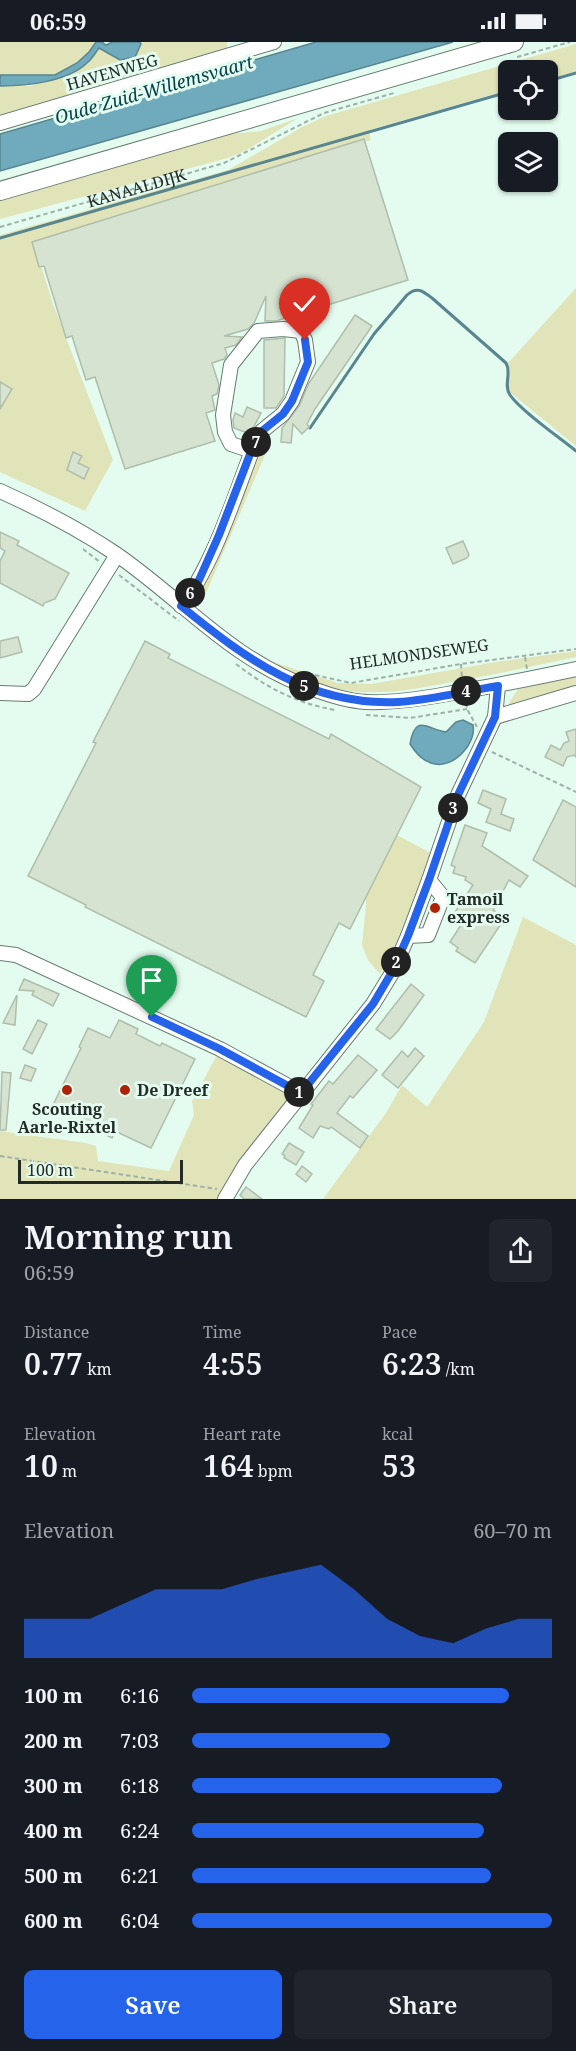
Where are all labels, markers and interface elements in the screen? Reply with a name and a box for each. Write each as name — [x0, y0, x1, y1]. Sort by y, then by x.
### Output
text: 06:59 — [30, 6, 86, 36]
street label: HAVENWEG — [64, 48, 161, 96]
water label: Oude Zuid-Willemsvaart — [52, 49, 256, 129]
map controls — [498, 60, 558, 192]
button: locate — [498, 60, 558, 120]
button: layers — [498, 132, 558, 192]
street label: KANAALDIJK — [85, 163, 189, 213]
pin — [279, 278, 330, 340]
icon: check — [288, 287, 321, 320]
pin: 7 — [241, 427, 271, 457]
text: 7 — [251, 431, 261, 453]
pin: 6 — [175, 578, 205, 608]
text: 6 — [185, 582, 195, 604]
street label: HELMONDSEWEG — [348, 633, 490, 675]
pin: 5 — [289, 671, 319, 701]
text: 5 — [299, 675, 309, 697]
pin: 4 — [451, 676, 481, 706]
text: 4 — [461, 680, 471, 702]
pin: 3 — [438, 793, 468, 823]
text: 3 — [448, 797, 458, 819]
place label: Tamoil express — [447, 888, 510, 928]
marker: Tamoil express — [428, 901, 442, 915]
pin: 2 — [381, 947, 411, 977]
text: 2 — [391, 951, 401, 973]
pin — [126, 955, 177, 1017]
icon: arrive — [135, 964, 168, 997]
pin: 1 — [284, 1077, 314, 1107]
place label: De Dreef — [137, 1079, 210, 1101]
text: 1 — [294, 1081, 304, 1103]
marker: Scouting Aarle-Rixtel — [60, 1083, 74, 1097]
marker: De Dreef — [118, 1083, 132, 1097]
place label: Scouting Aarle-Rixtel — [18, 1098, 117, 1138]
scale bar — [18, 1157, 183, 1184]
text: 100 m — [27, 1159, 73, 1181]
text: Morning run — [24, 1214, 233, 1259]
button: share — [489, 1219, 552, 1282]
text: 06:59 — [24, 1259, 74, 1286]
text: Distance — [24, 1321, 89, 1343]
text: Time — [203, 1321, 242, 1343]
text: Pace — [382, 1321, 417, 1343]
text: 0.77 — [24, 1343, 83, 1384]
text: 4:55 — [203, 1343, 263, 1384]
text: 6:23 — [382, 1343, 442, 1384]
text: km — [83, 1358, 112, 1380]
text: /km — [442, 1358, 475, 1380]
text: Elevation — [24, 1423, 96, 1445]
text: Heart rate — [203, 1423, 281, 1445]
text: kcal — [382, 1423, 413, 1445]
text: 10 — [24, 1445, 58, 1486]
text: 164 — [203, 1445, 254, 1486]
text: 53 — [382, 1445, 416, 1486]
text: m — [58, 1460, 77, 1482]
text: bpm — [254, 1460, 293, 1482]
text: Elevation — [24, 1517, 114, 1544]
text: 60–70 m — [473, 1517, 552, 1544]
text: 100 m — [24, 1682, 83, 1709]
text: 6:16 — [120, 1682, 159, 1709]
text: 200 m — [24, 1727, 83, 1754]
text: 7:03 — [120, 1727, 159, 1754]
text: 300 m — [24, 1772, 83, 1799]
text: 6:18 — [120, 1772, 159, 1799]
text: 400 m — [24, 1817, 83, 1844]
text: 6:24 — [120, 1817, 159, 1844]
text: 500 m — [24, 1862, 83, 1889]
text: 6:21 — [120, 1862, 159, 1889]
text: 600 m — [24, 1907, 83, 1934]
text: 6:04 — [120, 1907, 159, 1934]
button: Save — [24, 1970, 282, 2039]
button: Share — [294, 1970, 552, 2039]

